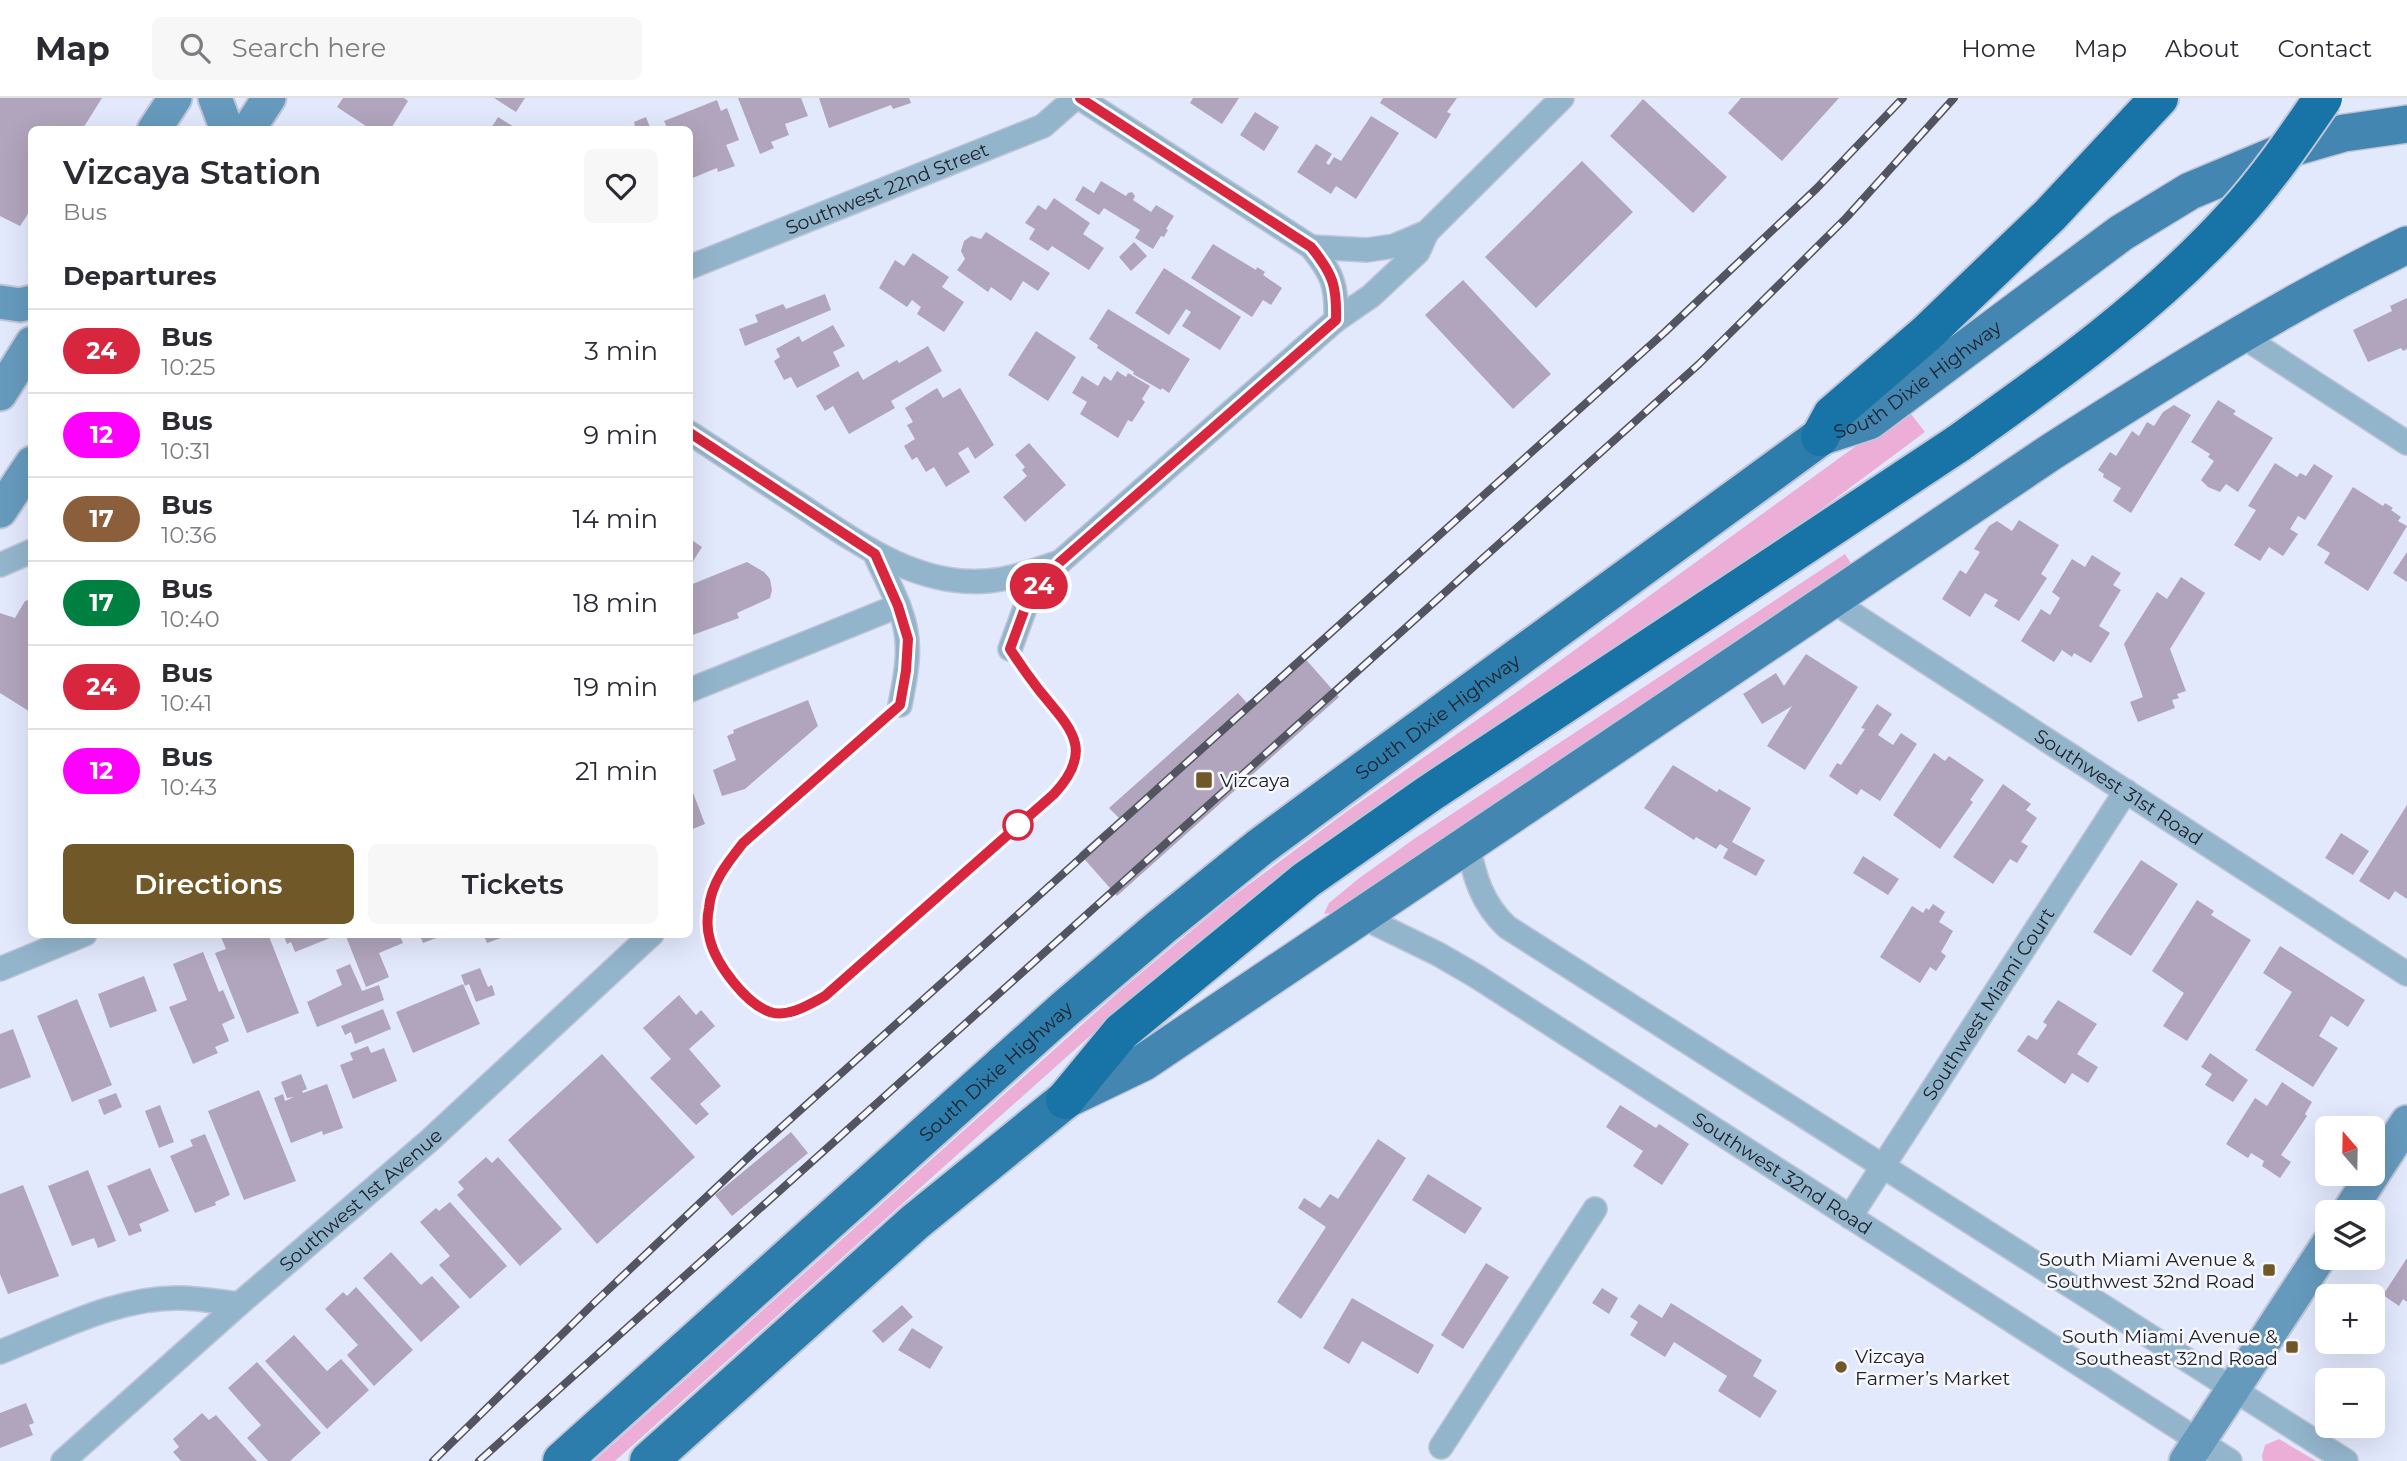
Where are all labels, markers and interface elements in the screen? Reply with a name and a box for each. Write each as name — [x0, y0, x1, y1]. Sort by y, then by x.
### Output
search box — [152, 17, 642, 80]
text: Map — [35, 28, 110, 68]
icon: search — [176, 29, 214, 67]
text: Search here — [232, 32, 386, 64]
text: Home — [1961, 34, 2036, 63]
text: Map — [2074, 34, 2127, 63]
text: About — [2165, 34, 2239, 63]
text: Contact — [2277, 34, 2372, 63]
street label: Southwest 22nd Street — [782, 137, 992, 239]
button: heart — [584, 149, 658, 223]
text: Vizcaya Station — [63, 152, 321, 192]
text: Bus — [63, 198, 107, 226]
text: Departures — [63, 260, 217, 292]
street label: South Dixie Highway — [1831, 315, 2006, 443]
text: Bus — [161, 321, 213, 353]
text: 3 min — [584, 335, 658, 367]
text: 24 — [86, 336, 117, 365]
text: 10:25 — [161, 353, 216, 381]
text: Bus — [161, 405, 213, 437]
text: 9 min — [583, 419, 658, 451]
text: 12 — [90, 420, 113, 449]
text: 10:31 — [161, 437, 211, 465]
text: Bus — [161, 489, 213, 521]
text: 14 min — [572, 503, 658, 535]
text: 17 — [89, 504, 114, 533]
text: 10:36 — [161, 521, 216, 549]
line badge: 24 — [1007, 563, 1070, 609]
text: 24 — [1024, 571, 1054, 600]
text: Bus — [161, 573, 213, 605]
text: 18 min — [573, 587, 658, 619]
text: 17 — [89, 588, 114, 617]
text: 10:40 — [161, 605, 220, 633]
street label: South Dixie Highway — [1351, 648, 1525, 784]
text: Bus — [161, 657, 213, 689]
text: 19 min — [574, 671, 658, 703]
text: 24 — [86, 672, 117, 701]
text: 10:41 — [161, 689, 212, 717]
street label: Southwest 31st Road — [2030, 724, 2207, 850]
text: Bus — [161, 741, 213, 773]
text: 21 min — [575, 755, 658, 787]
text: 12 — [90, 756, 113, 785]
place label: Vizcaya — [1220, 769, 1290, 792]
marker: Vizcaya — [1194, 770, 1214, 790]
text: 10:43 — [161, 773, 217, 801]
unlabelled marker — [1003, 810, 1033, 840]
button: Directions — [63, 844, 354, 924]
button: Tickets — [368, 844, 658, 924]
street label: Southwest Miami Court — [1917, 903, 2059, 1104]
street label: South Dixie Highway — [914, 996, 1078, 1146]
street label: Southwest 32nd Road — [1688, 1107, 1876, 1239]
north arrow — [2315, 1116, 2385, 1186]
map controls — [2315, 1116, 2385, 1438]
street label: Southwest 1st Avenue — [274, 1123, 447, 1276]
button: layers — [2315, 1200, 2385, 1270]
place label: South Miami Avenue & Southwest 32nd Road — [2039, 1248, 2255, 1293]
marker: South Miami Avenue & Southwest 32nd Road — [2261, 1262, 2277, 1278]
button: + — [2315, 1284, 2385, 1354]
place label: South Miami Avenue & Southeast 32nd Road — [2062, 1325, 2278, 1370]
marker: South Miami Avenue & Southeast 32nd Road — [2284, 1339, 2300, 1355]
place label: Vizcaya Farmer’s Market — [1855, 1345, 2010, 1390]
marker: Vizcaya Farmer’s Market — [1833, 1359, 1849, 1375]
button: − — [2315, 1368, 2385, 1438]

